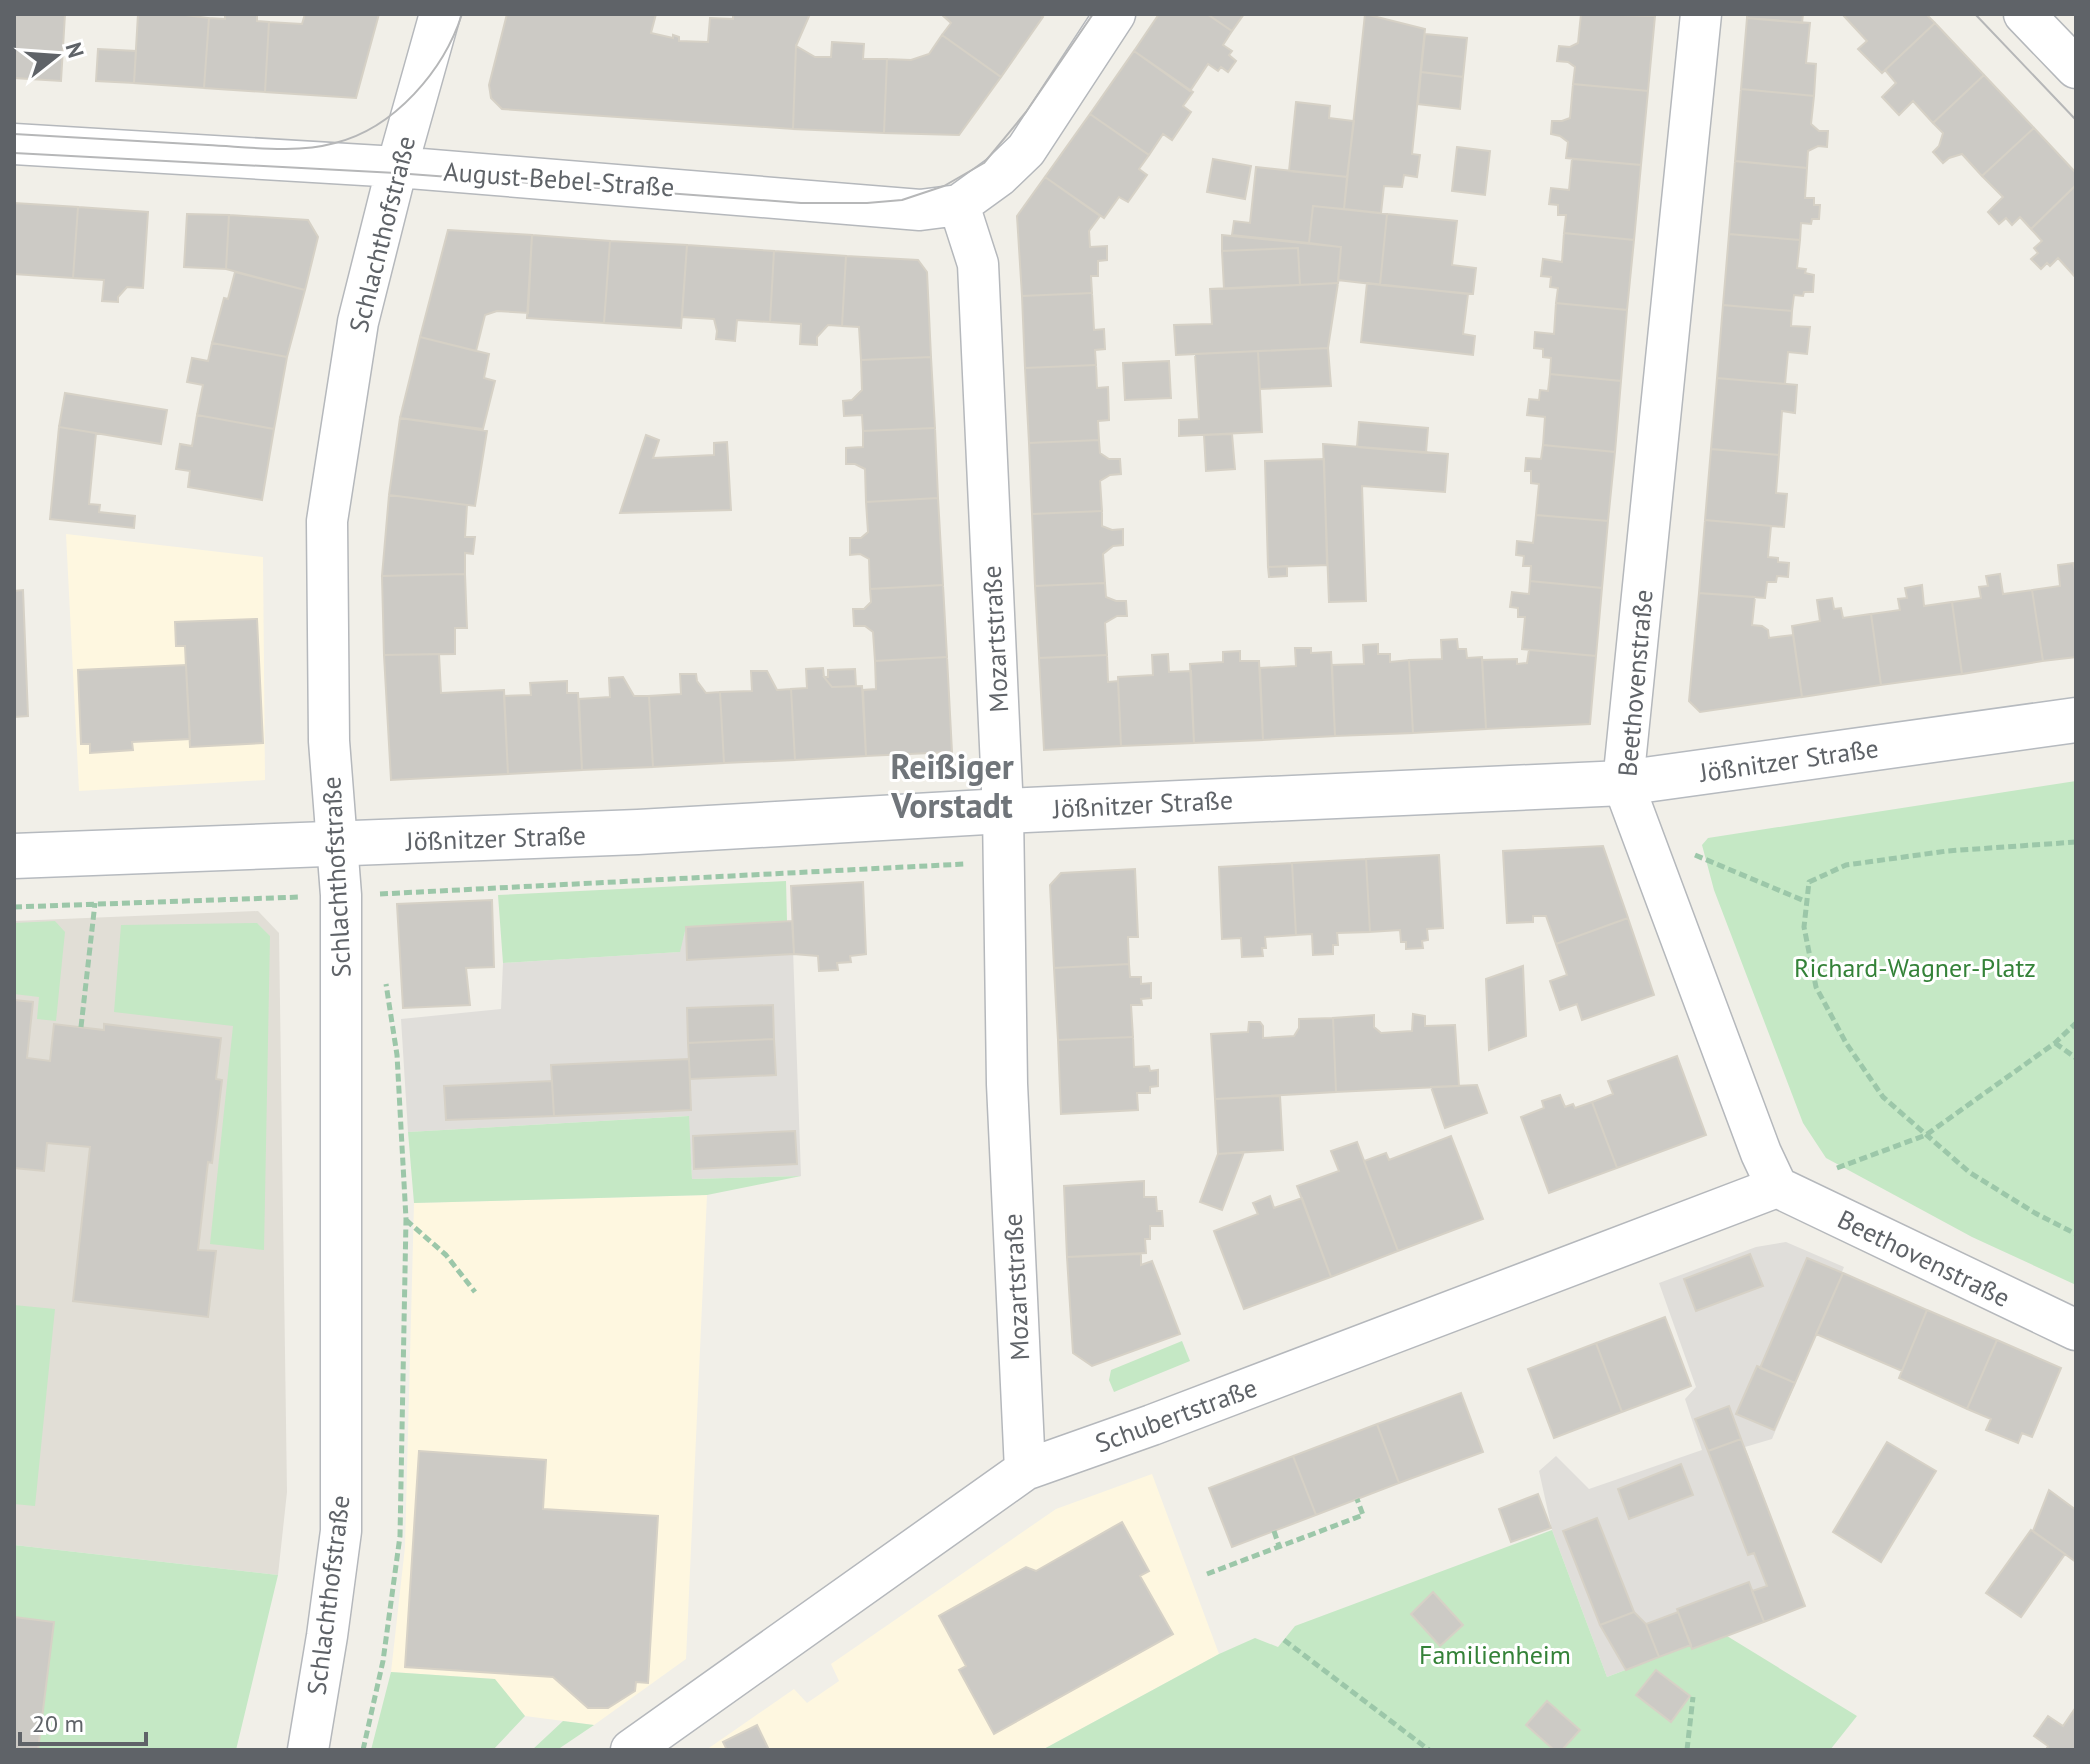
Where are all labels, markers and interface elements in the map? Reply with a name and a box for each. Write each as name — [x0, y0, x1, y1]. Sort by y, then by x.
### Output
north arrow — [16, 16, 96, 96]
text: N — [60, 39, 91, 61]
street label: Schlachthofstraße — [342, 132, 422, 336]
street label: August-Bebel-Straße — [443, 154, 675, 204]
street label: Mozartstraße — [975, 565, 1015, 713]
street label: Beethovenstraße — [1610, 588, 1660, 778]
street label: Jößnitzer Straße — [1697, 731, 1880, 789]
district label: Reißiger Vorstadt — [890, 744, 1014, 827]
street label: Schlachthofstraße — [314, 776, 358, 978]
street label: Jößnitzer Straße — [1051, 783, 1234, 825]
street label: Jößnitzer Straße — [404, 818, 587, 858]
park label: Richard-Wagner-Platz — [1794, 951, 2036, 984]
street label: Beethovenstraße — [1832, 1202, 2016, 1314]
street label: Mozartstraße — [996, 1213, 1036, 1361]
street label: Schubertstraße — [1091, 1371, 1261, 1459]
street label: Schlachthofstraße — [299, 1493, 357, 1697]
park label: Familienheim — [1419, 1638, 1571, 1671]
scale bar — [20, 1696, 146, 1746]
text: 20 m — [32, 1708, 84, 1739]

